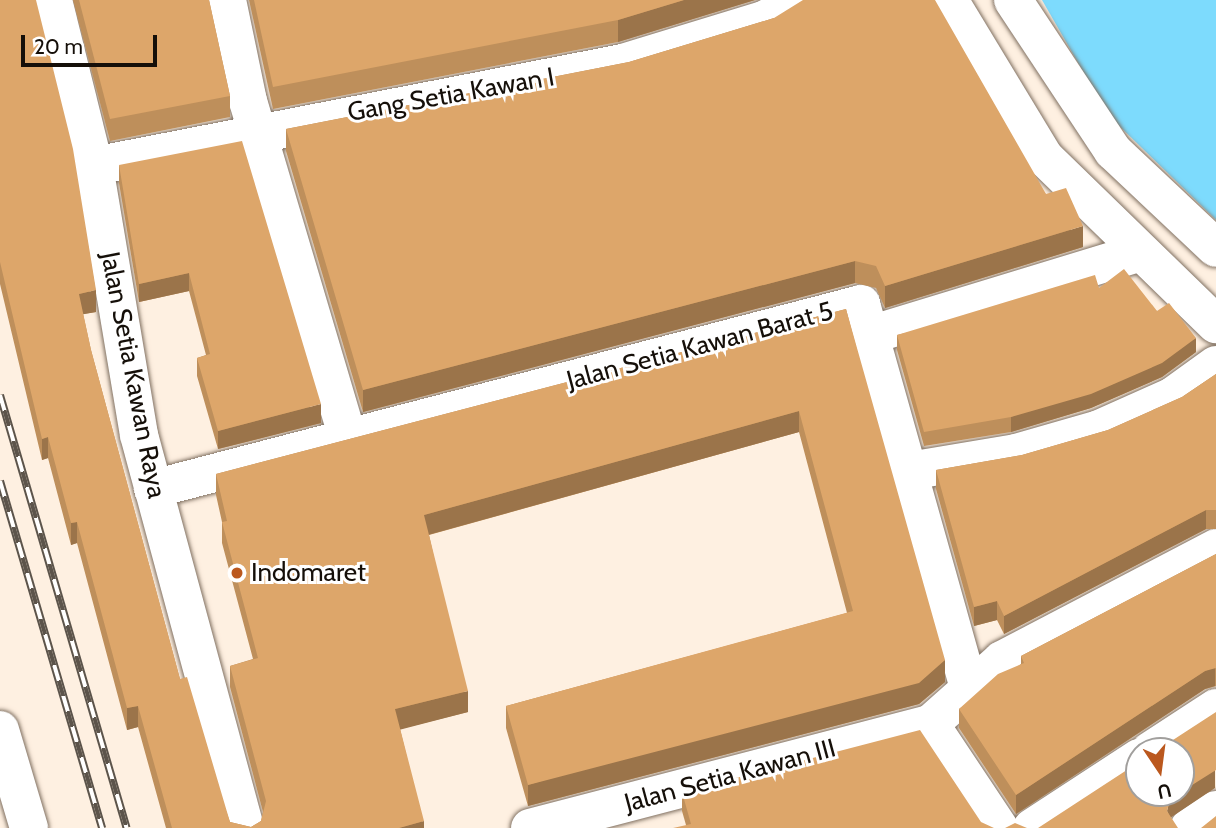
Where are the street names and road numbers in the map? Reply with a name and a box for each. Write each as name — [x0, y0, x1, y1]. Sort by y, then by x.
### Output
street label: Gang Setia Kawan I — [345, 61, 557, 129]
street label: Jalan Setia Kawan Raya — [94, 249, 172, 501]
street label: Jalan Setia Kawan Barat 5 — [563, 295, 837, 397]
street label: Jalan Setia Kawan III — [621, 733, 839, 819]

